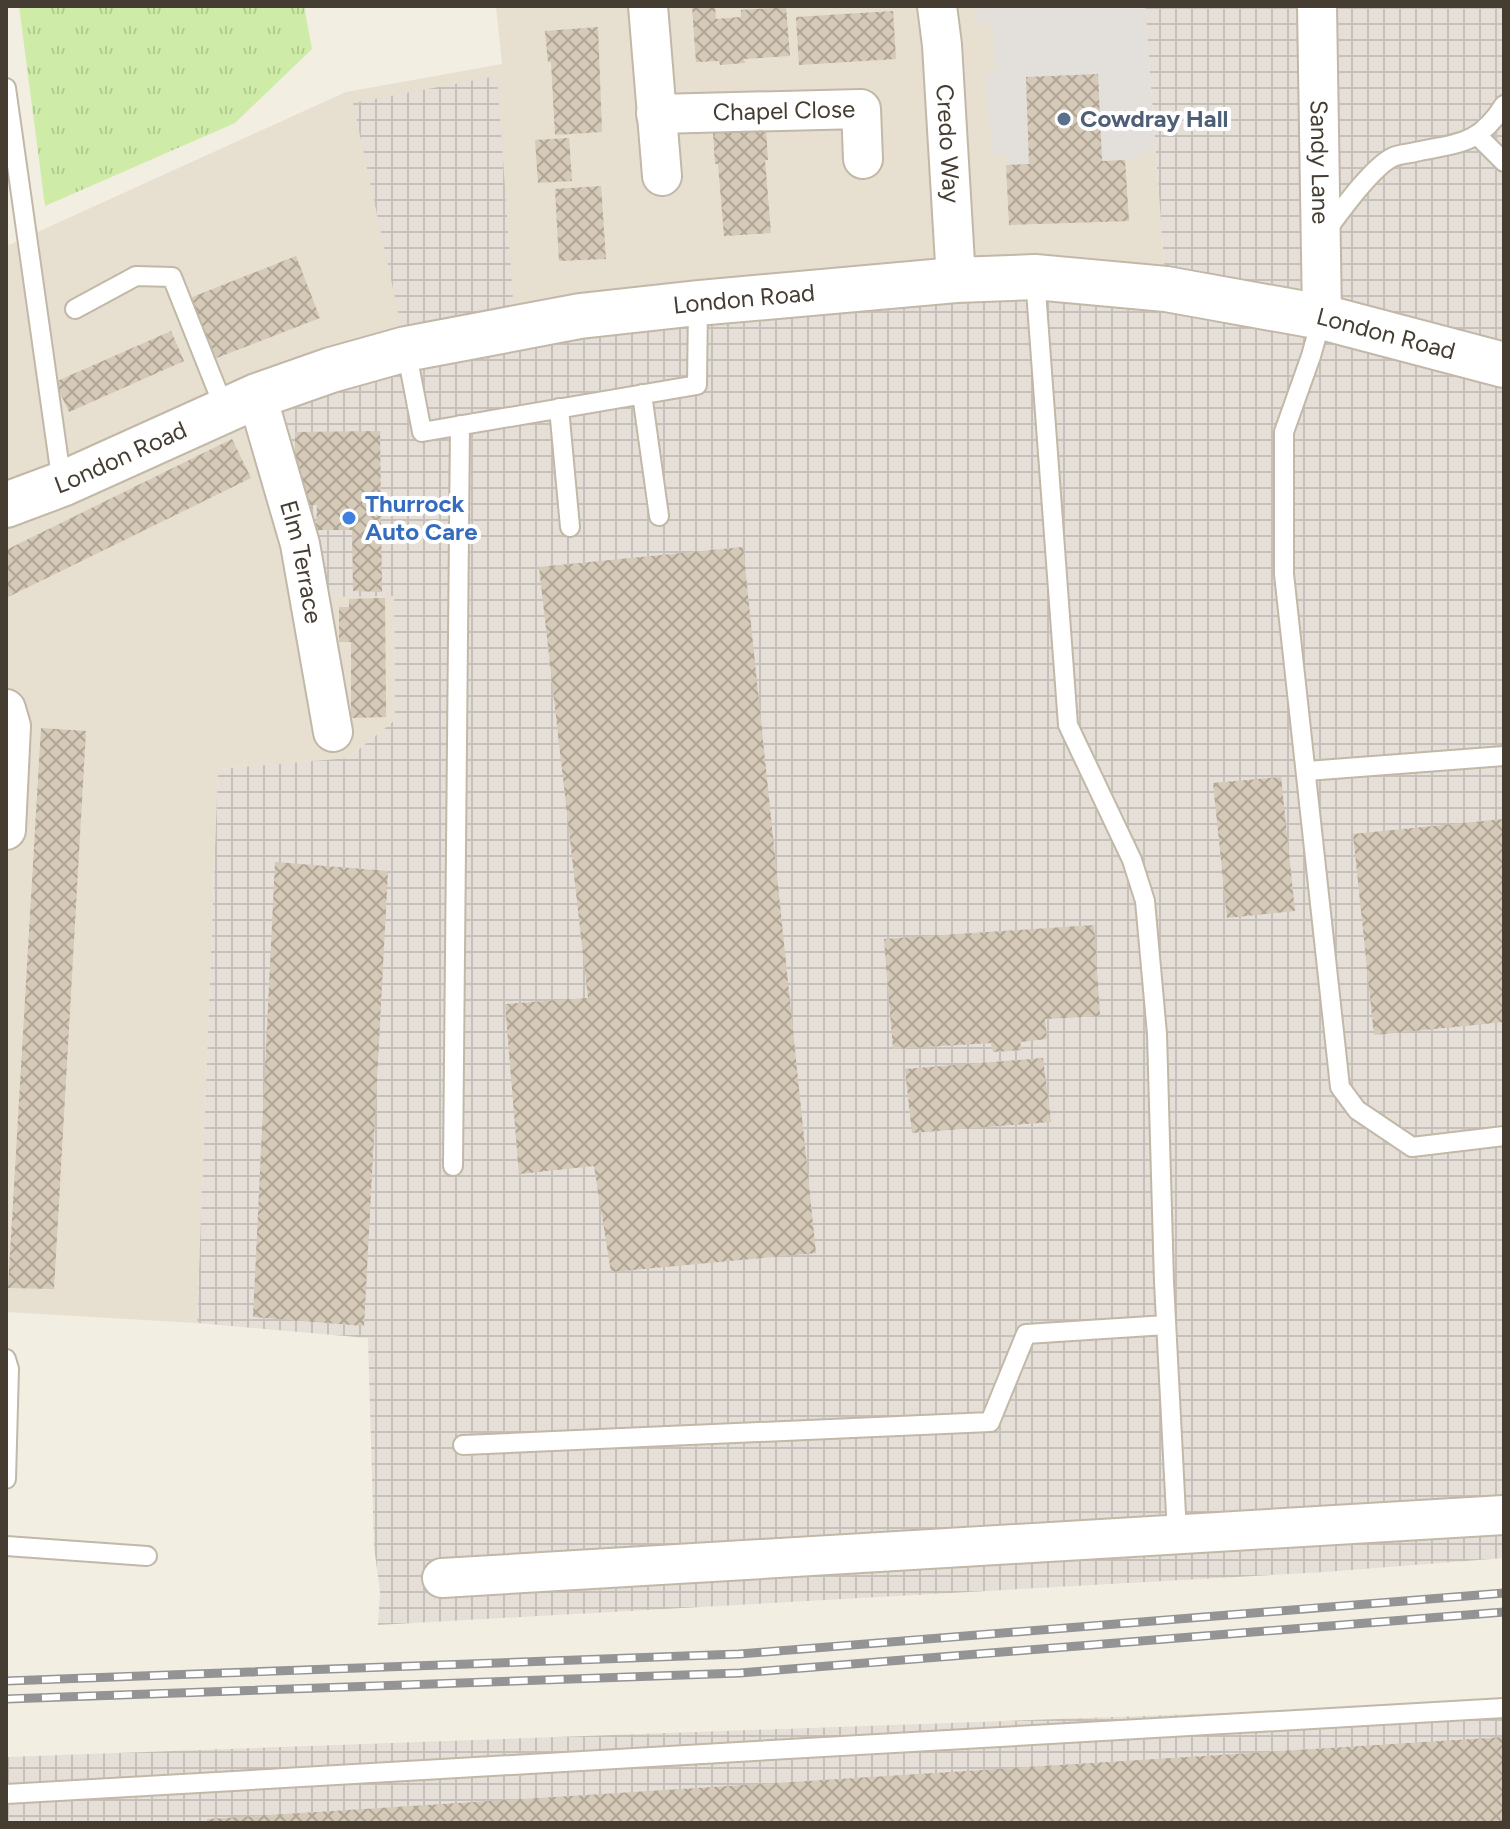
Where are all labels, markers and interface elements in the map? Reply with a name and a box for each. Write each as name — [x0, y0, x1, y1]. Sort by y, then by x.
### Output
street label: Credo Way — [930, 83, 966, 204]
street label: Chapel Close — [712, 94, 855, 127]
street label: Sandy Lane — [1305, 100, 1336, 224]
place label: Cowdray Hall — [1080, 104, 1228, 133]
marker: Cowdray Hall — [1055, 110, 1073, 128]
street label: London Road — [671, 278, 816, 320]
street label: London Road — [1313, 301, 1459, 366]
street label: London Road — [50, 415, 191, 500]
place label: Thurrock Auto Care — [365, 489, 477, 546]
street label: Elm Terrace — [274, 497, 329, 626]
marker: Thurrock Auto Care — [340, 509, 358, 527]

